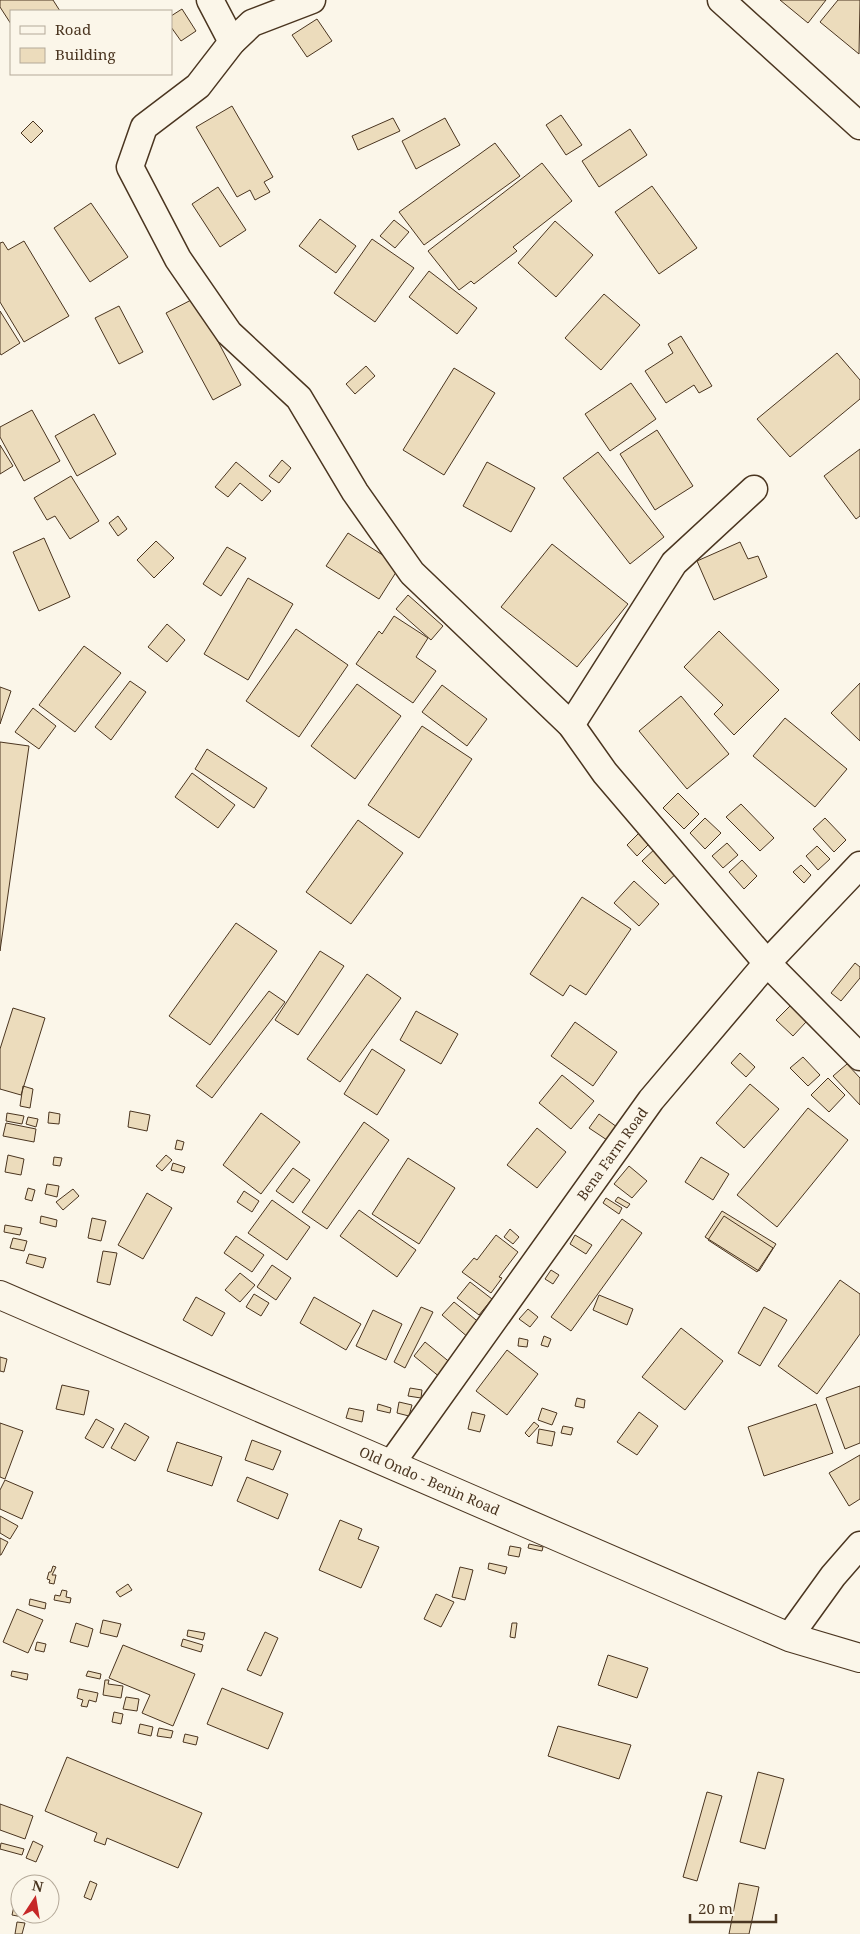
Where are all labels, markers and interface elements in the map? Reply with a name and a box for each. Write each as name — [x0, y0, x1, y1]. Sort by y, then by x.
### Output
legend — [10, 10, 172, 75]
text: Road — [55, 19, 91, 39]
text: Building — [55, 44, 116, 64]
street label: Bena Farm Road — [572, 1103, 652, 1204]
street label: Old Ondo - Benin Road — [356, 1442, 503, 1520]
north arrow — [10, 1874, 60, 1924]
text: N — [30, 1875, 45, 1896]
scale bar — [690, 1892, 776, 1924]
text: 20 m — [698, 1898, 733, 1918]

